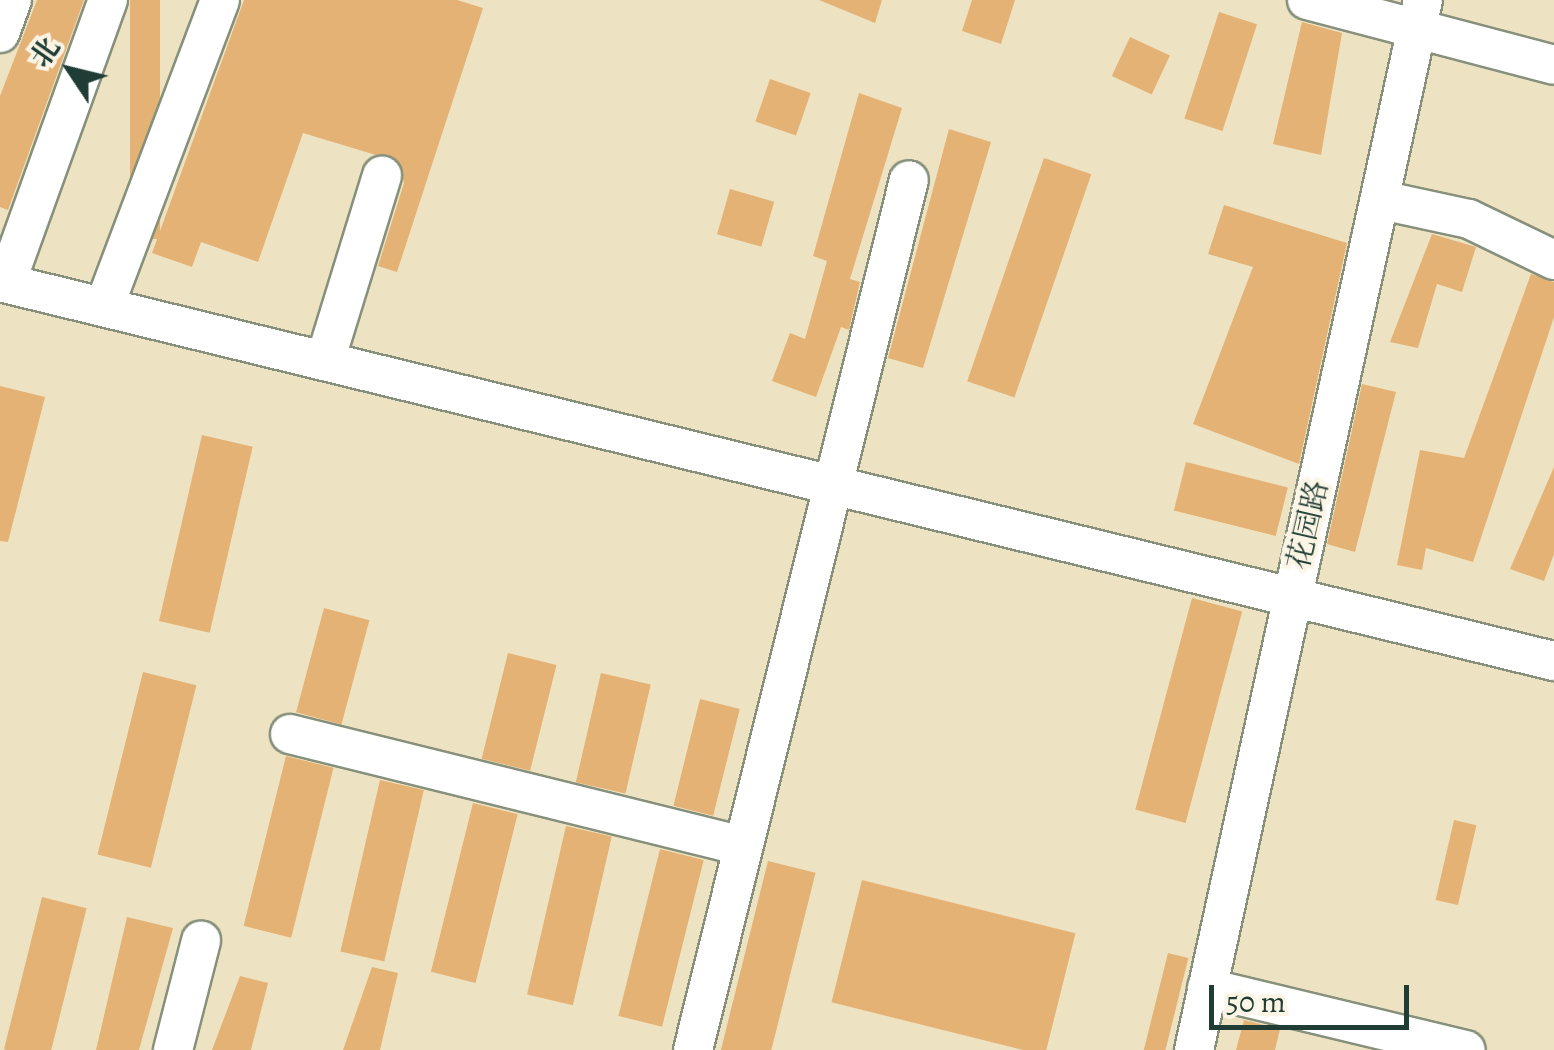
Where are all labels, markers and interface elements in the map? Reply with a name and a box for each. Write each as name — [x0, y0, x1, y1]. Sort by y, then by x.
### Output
north arrow — [20, 20, 120, 120]
text: 北 — [22, 30, 69, 75]
street label: 花园路 — [1280, 477, 1336, 573]
scale bar — [1214, 965, 1414, 1027]
text: 50 m — [1226, 982, 1286, 1022]

